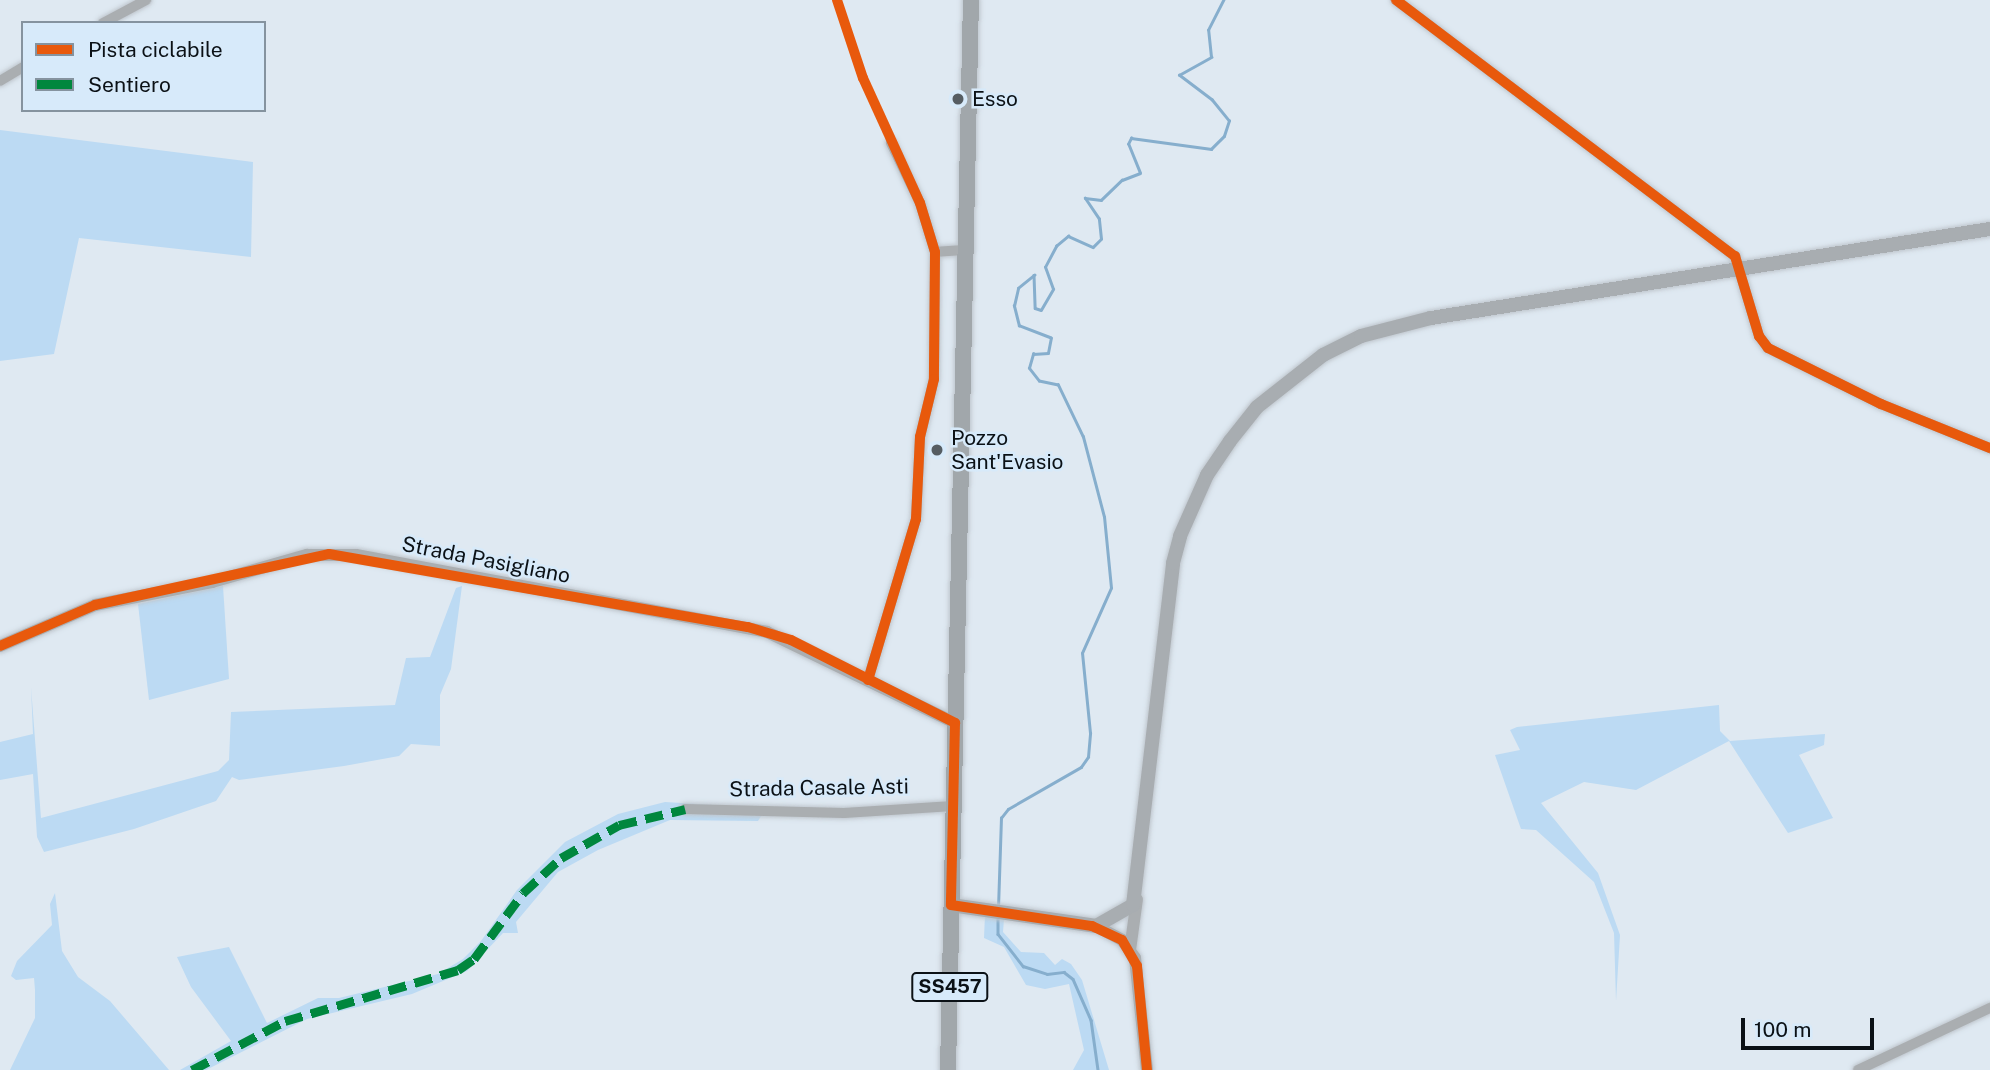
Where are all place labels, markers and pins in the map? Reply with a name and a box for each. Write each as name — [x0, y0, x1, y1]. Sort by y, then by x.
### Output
place label: Esso — [972, 86, 1018, 112]
marker: Esso — [950, 91, 966, 107]
place label: Pozzo Sant'Evasio — [951, 425, 1063, 475]
marker: Pozzo Sant'Evasio — [929, 442, 945, 458]

